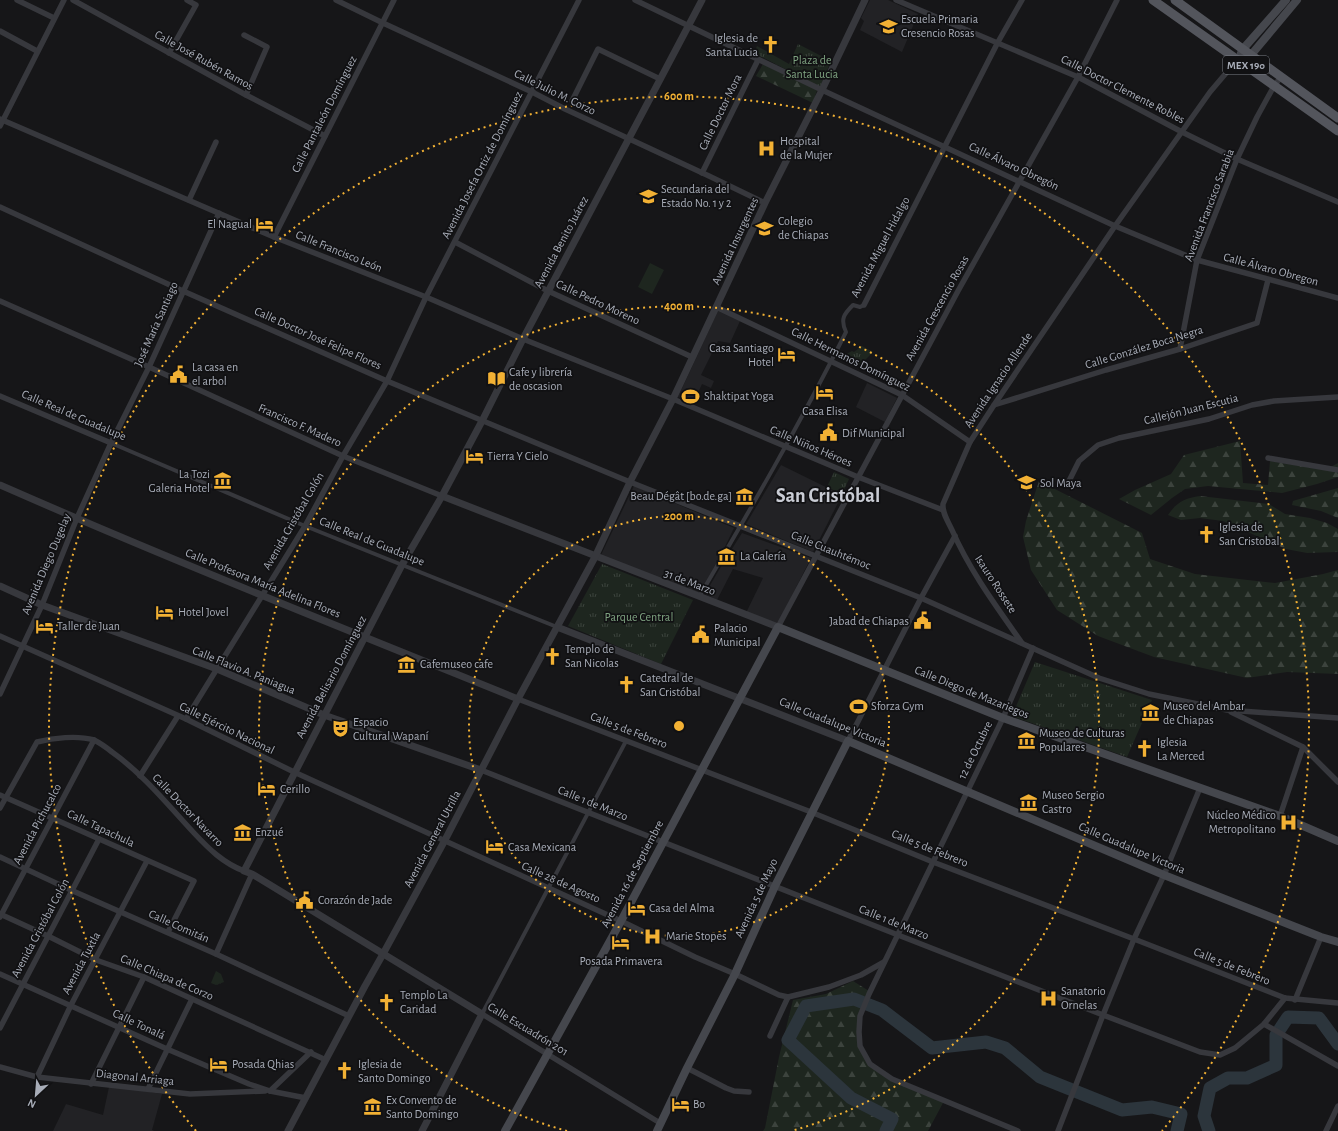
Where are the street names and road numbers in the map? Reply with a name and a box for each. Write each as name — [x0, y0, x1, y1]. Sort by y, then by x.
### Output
street label: Calle José Rubén Ramos — [153, 28, 255, 92]
street label: Calle Doctor Clemente Robles — [1059, 53, 1187, 125]
street label: Calle Pantaleón Domínguez — [289, 54, 359, 174]
road number: MEX 190 — [1223, 56, 1269, 74]
street label: Calle Julio M. Corzo — [512, 67, 598, 117]
street label: Calle Doctor Mora — [696, 72, 744, 152]
street label: Avenida Josefa Ortiz de Domínguez — [439, 89, 525, 241]
street label: Calle Álvaro Obregón — [967, 139, 1061, 192]
street label: Avenida Francisco Sarabia — [1182, 147, 1236, 263]
street label: Avenida Benito Juárez — [532, 194, 590, 290]
street label: Avenida Miguel Hidalgo — [848, 194, 912, 299]
street label: Avenida Insurgentes — [710, 196, 760, 286]
street label: Calle Francisco León — [294, 228, 384, 274]
street label: Calle Álvaro Obregon — [1222, 250, 1320, 287]
street label: Avenida Crescencio Rosas — [903, 253, 971, 363]
street label: Calle Pedro Moreno — [554, 277, 642, 327]
street label: José María Santiago — [132, 280, 180, 368]
street label: Calle Doctor José Felipe Flores — [253, 305, 383, 371]
street label: Calle González Boca Negra — [1084, 323, 1205, 371]
street label: Calle Hermanos Domínguez — [790, 325, 912, 393]
street label: Avenida Ignacio Allende — [962, 330, 1034, 430]
street label: Calle Real de Guadalupe — [20, 388, 128, 442]
street label: Callejón Juan Escutia — [1143, 391, 1240, 428]
street label: Francisco F. Madero — [257, 401, 343, 449]
street label: Calle Niños Héroes — [768, 423, 854, 469]
street label: Avenida Cristóbal Colón — [260, 470, 326, 572]
street label: Avenida Diego Dugelay — [19, 512, 74, 617]
street label: Calle Real de Guadalupe — [318, 514, 426, 568]
street label: Calle Cuauhtémoc — [790, 529, 873, 572]
street label: Calle Profesora María Adelina Flores — [184, 546, 342, 620]
street label: Isauro Rossete — [973, 553, 1019, 615]
street label: 31 de Marzo — [663, 567, 717, 597]
street label: Avenida Belisario Domínguez — [294, 614, 368, 740]
street label: Calle Flavio A. Paniagua — [191, 644, 298, 696]
street label: Calle Diego de Mazariegos — [913, 664, 1031, 720]
street label: Calle Guadalupe Victoria — [778, 695, 889, 749]
street label: Calle Ejército Nacional — [177, 700, 276, 757]
street label: Calle 5 de Febrero — [589, 710, 669, 750]
street label: 12 de Octubre — [956, 719, 994, 781]
street label: Calle Doctor Navarro — [150, 771, 226, 849]
street label: Avenida Pichucalco — [11, 782, 63, 866]
street label: Calle 1 de Marzo — [556, 784, 630, 823]
street label: Avenida General Utrilla — [401, 788, 463, 890]
street label: Calle Tapachula — [65, 807, 137, 849]
street label: Avenida 16 de Septiembre — [599, 818, 665, 930]
street label: Calle Guadalupe Victoria — [1077, 820, 1187, 876]
street label: Calle 5 de Febrero — [890, 827, 970, 869]
street label: Avenida 5 de Mayo — [732, 856, 781, 940]
street label: Calle 28 de Agosto — [520, 859, 602, 905]
street label: Avenida Cristóbal Colón — [9, 877, 71, 979]
street label: Calle 1 de Marzo — [857, 903, 931, 942]
street label: Calle Comitán — [147, 907, 211, 945]
street label: Avenida Tuxtla — [60, 929, 103, 996]
street label: Calle 5 de Febrero — [1192, 945, 1272, 987]
street label: Calle Chiapa de Corzo — [119, 952, 215, 1002]
street label: Calle Escuadrón 201 — [486, 1000, 570, 1058]
street label: Calle Tonalá — [111, 1007, 167, 1042]
street label: Diagonal Arriaga — [95, 1067, 175, 1087]

